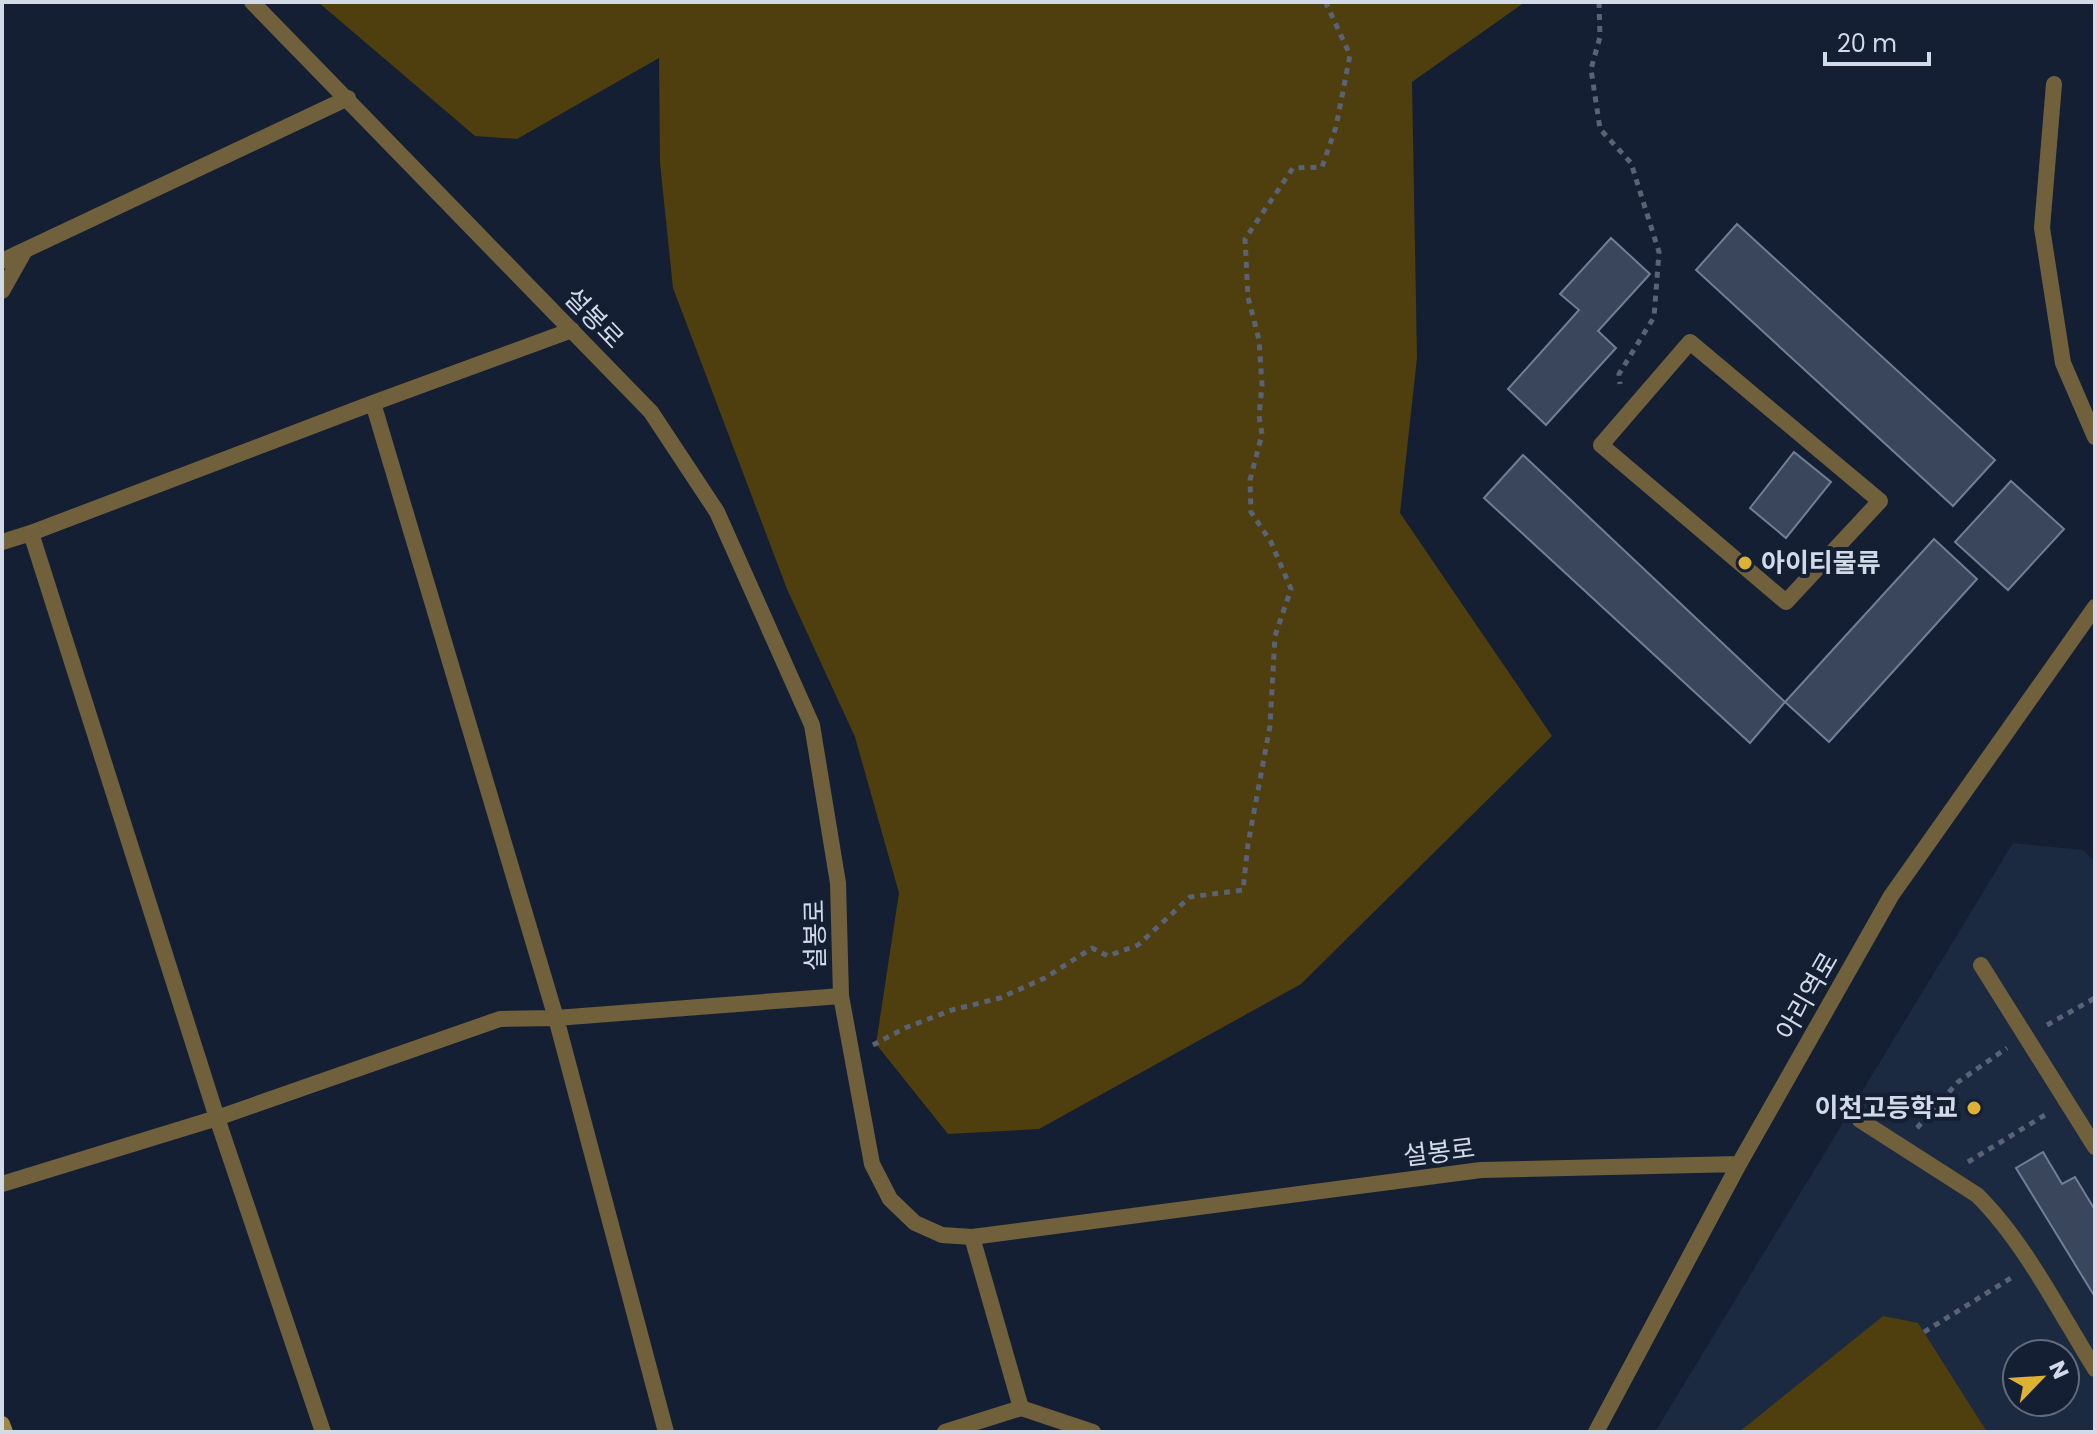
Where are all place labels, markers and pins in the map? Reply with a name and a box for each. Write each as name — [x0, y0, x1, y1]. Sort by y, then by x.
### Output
place label: 아이티물류 — [1761, 545, 1881, 581]
marker: 아이티물류 — [1736, 554, 1754, 572]
place label: 이천고등학교 — [1814, 1090, 1958, 1126]
marker: 이천고등학교 — [1965, 1099, 1983, 1117]

